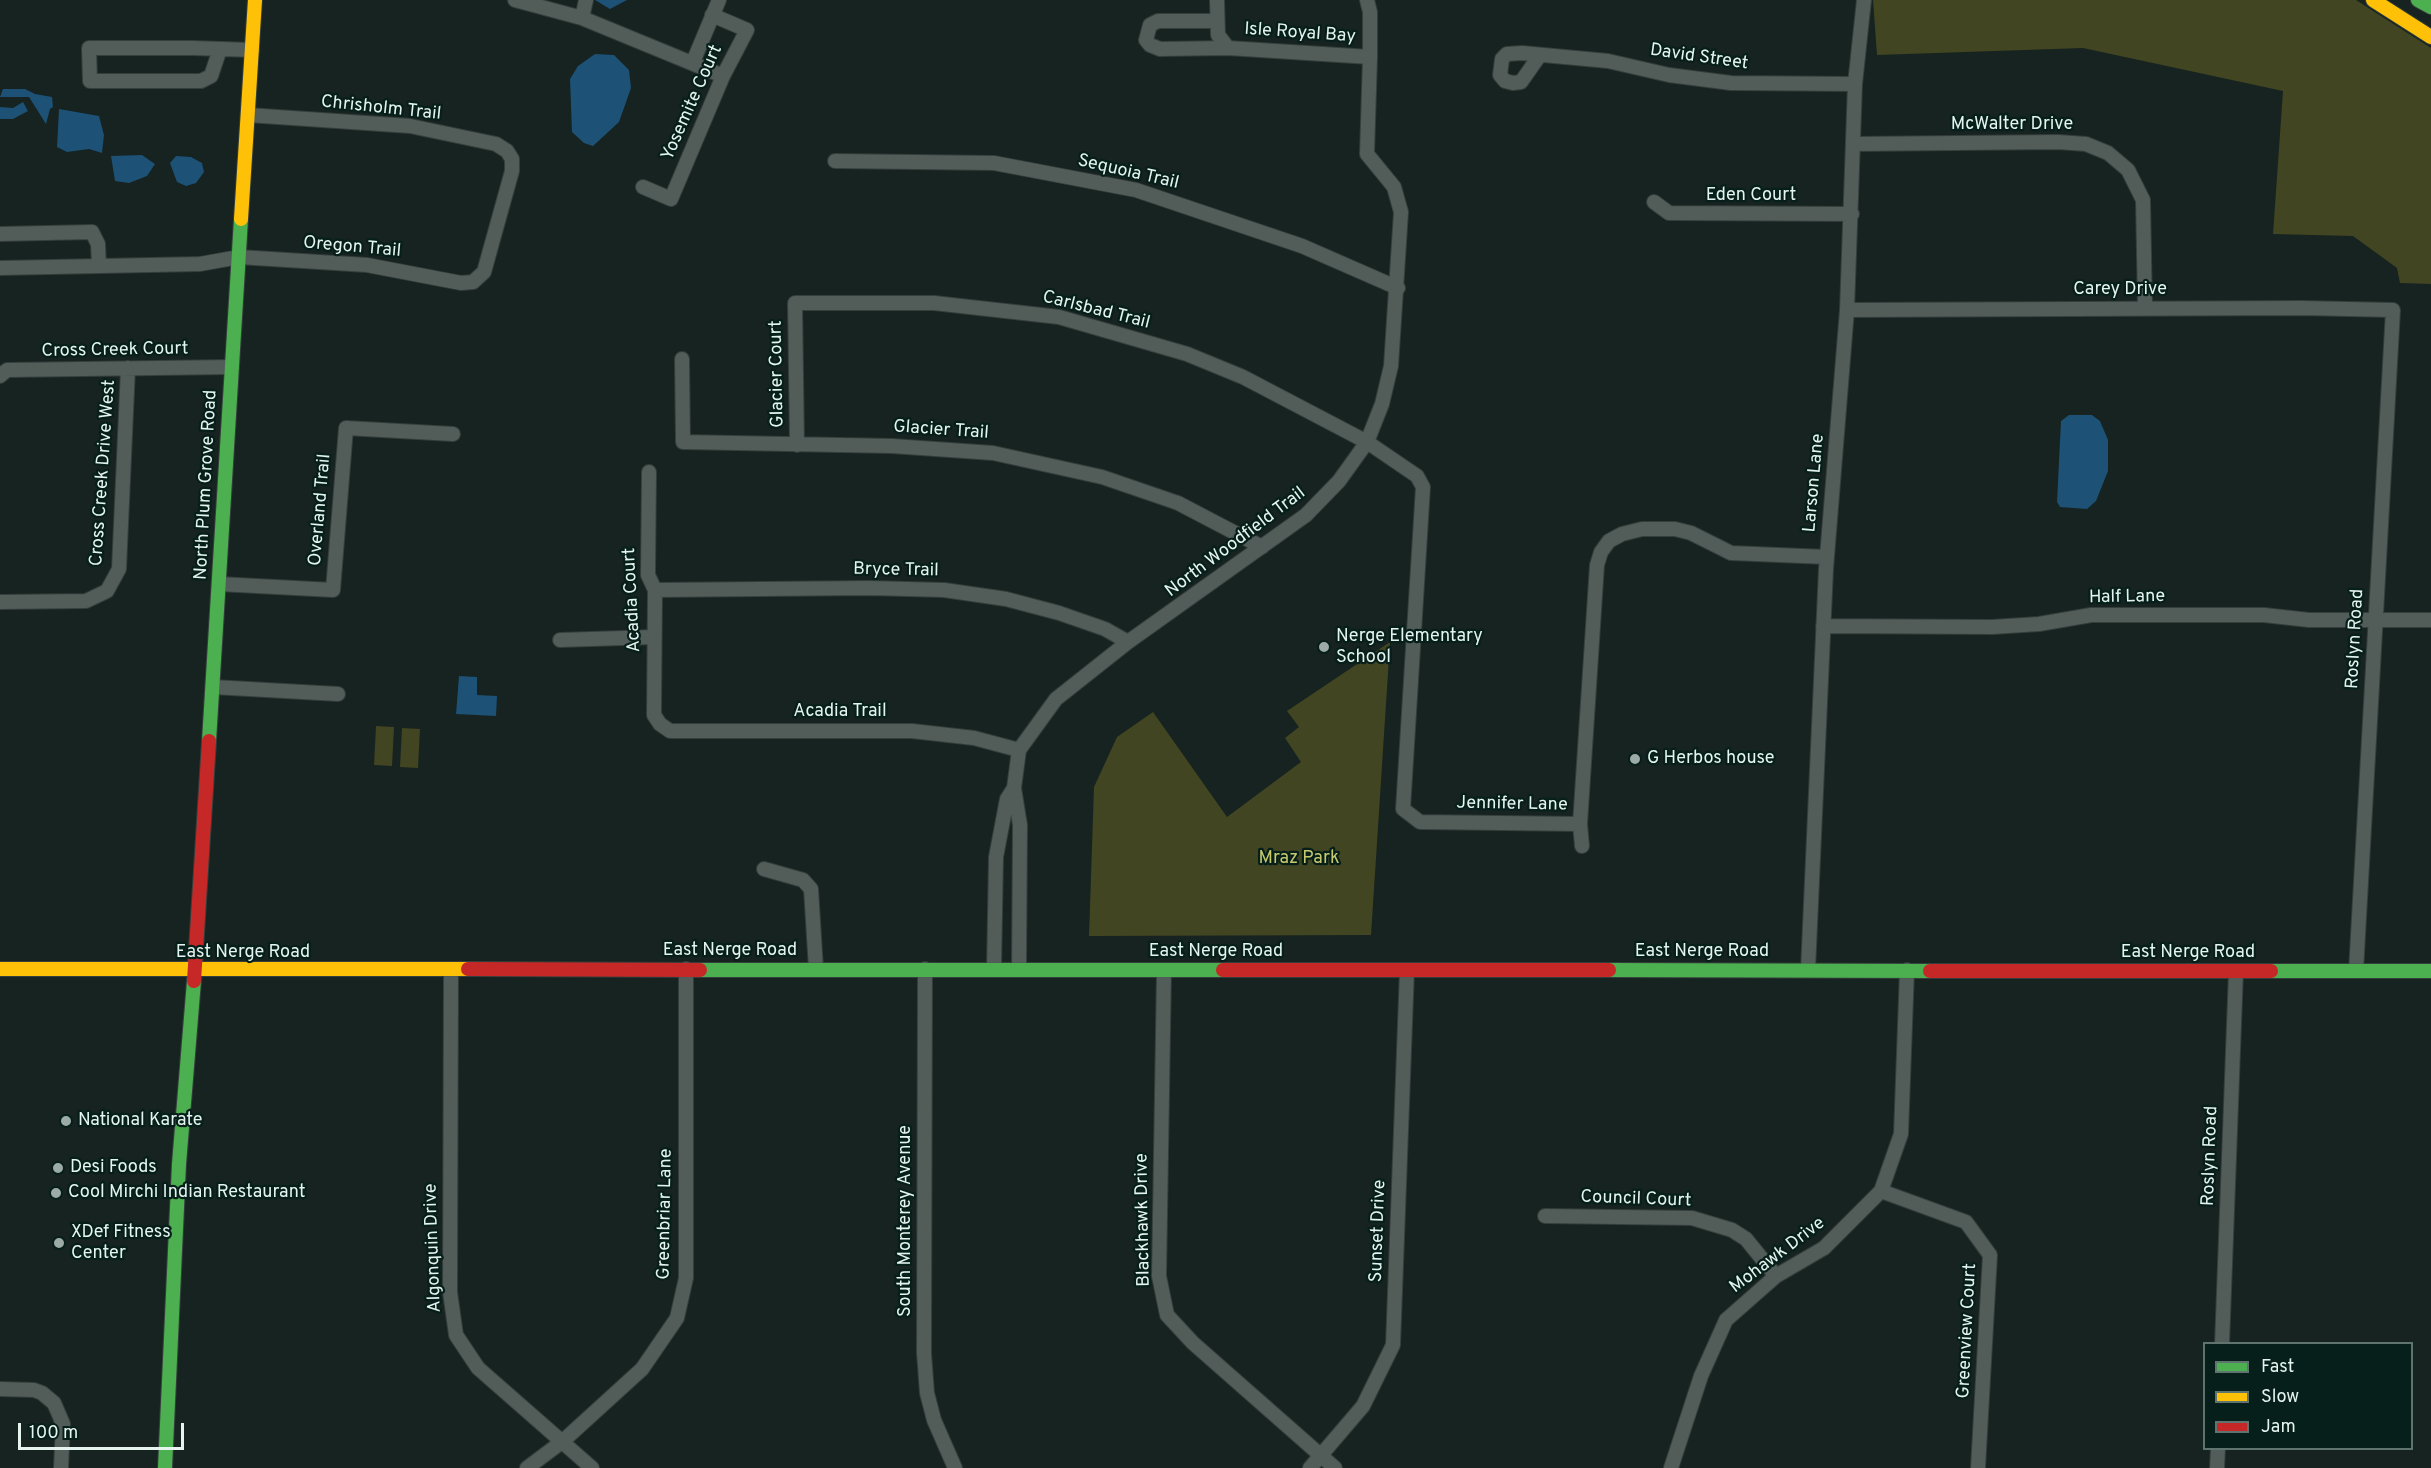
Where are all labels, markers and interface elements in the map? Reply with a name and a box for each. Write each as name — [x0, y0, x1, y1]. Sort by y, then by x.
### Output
street label: Isle Royal Bay — [1243, 19, 1357, 49]
street label: David Street — [1648, 40, 1750, 76]
street label: Yosemite Court — [658, 42, 728, 164]
street label: Chrisholm Trail — [320, 92, 442, 126]
street label: McWalter Drive — [1951, 114, 2073, 136]
street label: Sequoia Trail — [1075, 151, 1181, 195]
street label: Eden Court — [1706, 185, 1796, 207]
street label: Oregon Trail — [302, 233, 402, 263]
street label: Carey Drive — [2073, 279, 2167, 301]
street label: Carlsbad Trail — [1040, 287, 1152, 335]
street label: Glacier Court — [766, 320, 790, 428]
street label: Cross Creek Court — [41, 339, 189, 363]
street label: Cross Creek Drive West — [87, 379, 121, 567]
street label: North Plum Grove Road — [191, 389, 223, 581]
street label: Glacier Trail — [892, 417, 990, 445]
street label: Larson Lane — [1800, 433, 1830, 533]
street label: Overland Trail — [305, 453, 337, 567]
street label: North Woodfield Trail — [1162, 483, 1310, 603]
street label: Acadia Court — [619, 547, 647, 653]
street label: Bryce Trail — [853, 559, 939, 583]
street label: Half Lane — [2089, 587, 2165, 609]
street label: Roslyn Road — [2343, 588, 2369, 690]
place label: Nerge Elementary School — [1336, 626, 1483, 668]
marker: Nerge Elementary School — [1317, 640, 1331, 654]
street label: Acadia Trail — [793, 701, 887, 723]
place label: G Herbos house — [1647, 748, 1774, 770]
marker: G Herbos house — [1628, 752, 1642, 766]
street label: Jennifer Lane — [1456, 793, 1568, 817]
park label: Mraz Park — [1258, 848, 1340, 870]
street label: East Nerge Road — [663, 940, 797, 962]
street label: East Nerge Road — [1149, 941, 1283, 963]
street label: East Nerge Road — [1635, 941, 1769, 963]
street label: East Nerge Road — [176, 942, 310, 964]
street label: East Nerge Road — [2121, 942, 2255, 964]
street label: Roslyn Road — [2198, 1106, 2224, 1206]
place label: National Karate — [78, 1110, 202, 1132]
marker: National Karate — [59, 1114, 73, 1128]
street label: South Monterey Avenue — [895, 1125, 917, 1317]
street label: Greenbriar Lane — [654, 1148, 678, 1280]
street label: Blackhawk Drive — [1132, 1153, 1156, 1287]
place label: Desi Foods — [70, 1157, 157, 1179]
marker: Desi Foods — [51, 1161, 65, 1175]
street label: Sunset Drive — [1366, 1179, 1392, 1283]
place label: Cool Mirchi Indian Restaurant — [68, 1182, 305, 1204]
street label: Algonquin Drive — [421, 1183, 447, 1313]
marker: Cool Mirchi Indian Restaurant — [49, 1186, 63, 1200]
street label: Council Court — [1580, 1187, 1692, 1213]
street label: Mohawk Drive — [1726, 1213, 1830, 1299]
place label: XDef Fitness Center — [71, 1222, 171, 1264]
marker: XDef Fitness Center — [52, 1236, 66, 1250]
street label: Greenview Court — [1954, 1263, 1982, 1399]
legend — [2203, 1342, 2413, 1450]
text: Fast — [2261, 1356, 2294, 1379]
text: Slow — [2261, 1386, 2299, 1409]
scale bar — [21, 1411, 188, 1449]
text: Jam — [2261, 1416, 2296, 1439]
text: 100 m — [29, 1422, 78, 1445]

